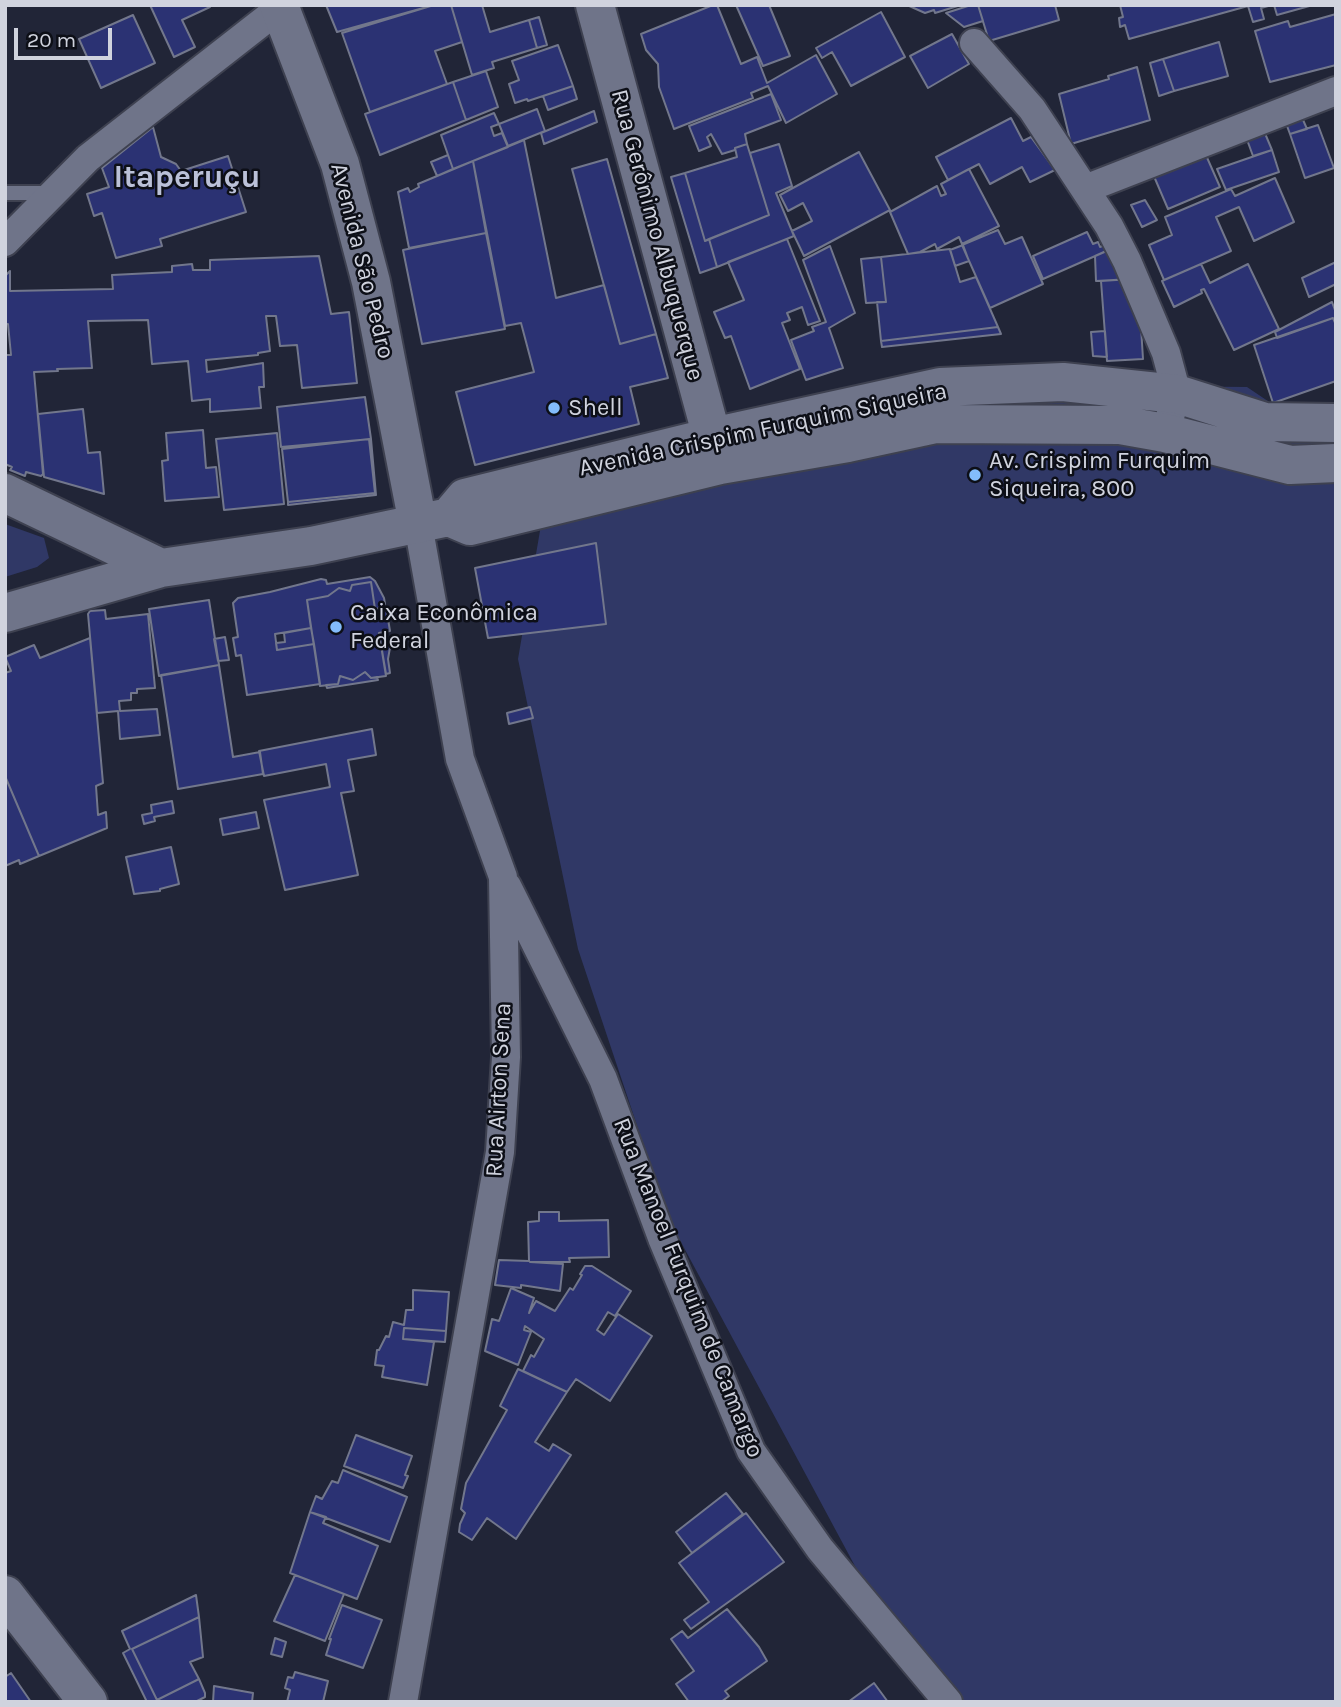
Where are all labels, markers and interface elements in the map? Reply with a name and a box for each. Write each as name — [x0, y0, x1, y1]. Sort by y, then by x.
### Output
scale bar — [18, 14, 116, 58]
text: 20 m — [27, 28, 76, 52]
street label: Rua Gerônimo Albuquerque — [604, 86, 710, 384]
district label: Itaperuçu — [113, 159, 261, 197]
street label: Avenida São Pedro — [324, 160, 400, 362]
street label: Avenida Crispim Furquim Siqueira — [576, 377, 950, 483]
place label: Shell — [568, 394, 623, 422]
marker: Shell — [546, 400, 562, 416]
place label: Av. Crispim Furquim Siqueira, 800 — [989, 447, 1210, 503]
marker: Av. Crispim Furquim Siqueira, 800 — [967, 467, 983, 483]
place label: Caixa Econômica Federal — [350, 599, 538, 655]
marker: Caixa Econômica Federal — [328, 619, 344, 635]
street label: Rua Airton Sena — [480, 1002, 518, 1178]
street label: Rua Manoel Furquim de Camargo — [606, 1114, 770, 1462]

